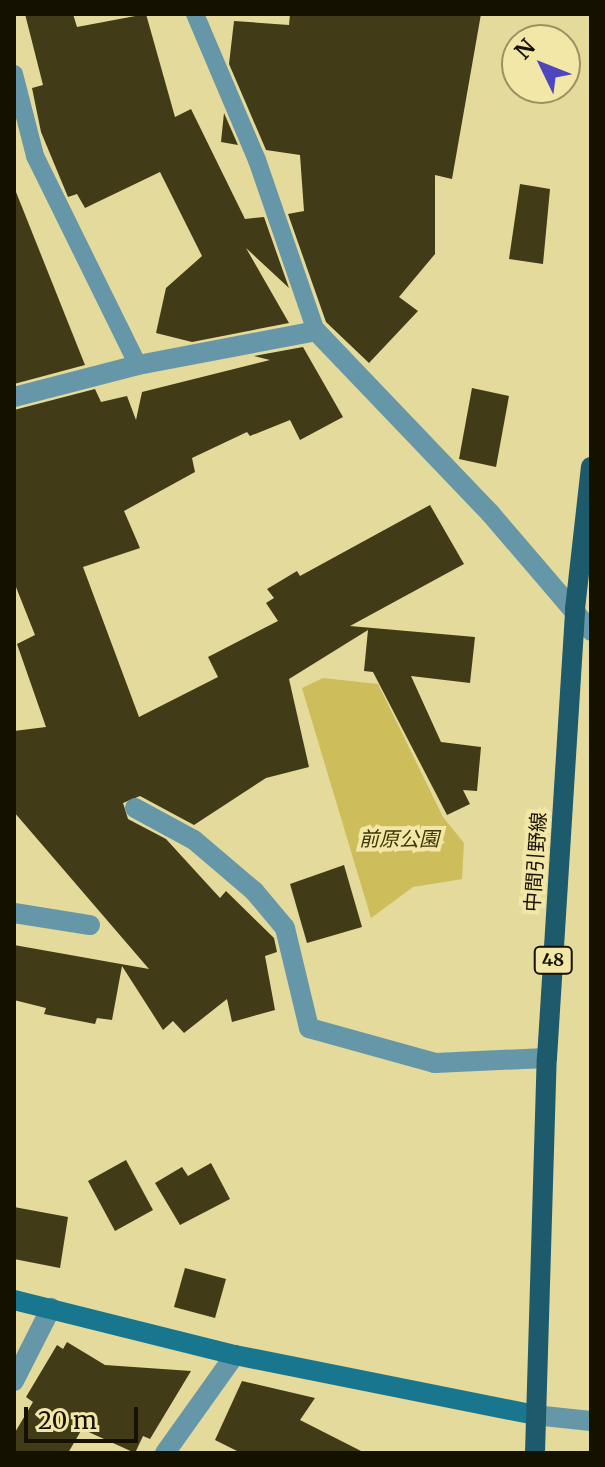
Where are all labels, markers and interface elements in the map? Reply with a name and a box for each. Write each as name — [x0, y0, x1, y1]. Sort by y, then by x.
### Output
north arrow — [501, 24, 581, 104]
text: N — [509, 33, 541, 65]
street label: 中間引野線 — [520, 811, 550, 913]
park label: 前原公園 — [359, 826, 439, 850]
road number: 48 — [533, 946, 573, 974]
scale bar — [28, 1391, 142, 1441]
text: 20 m — [38, 1405, 97, 1436]

